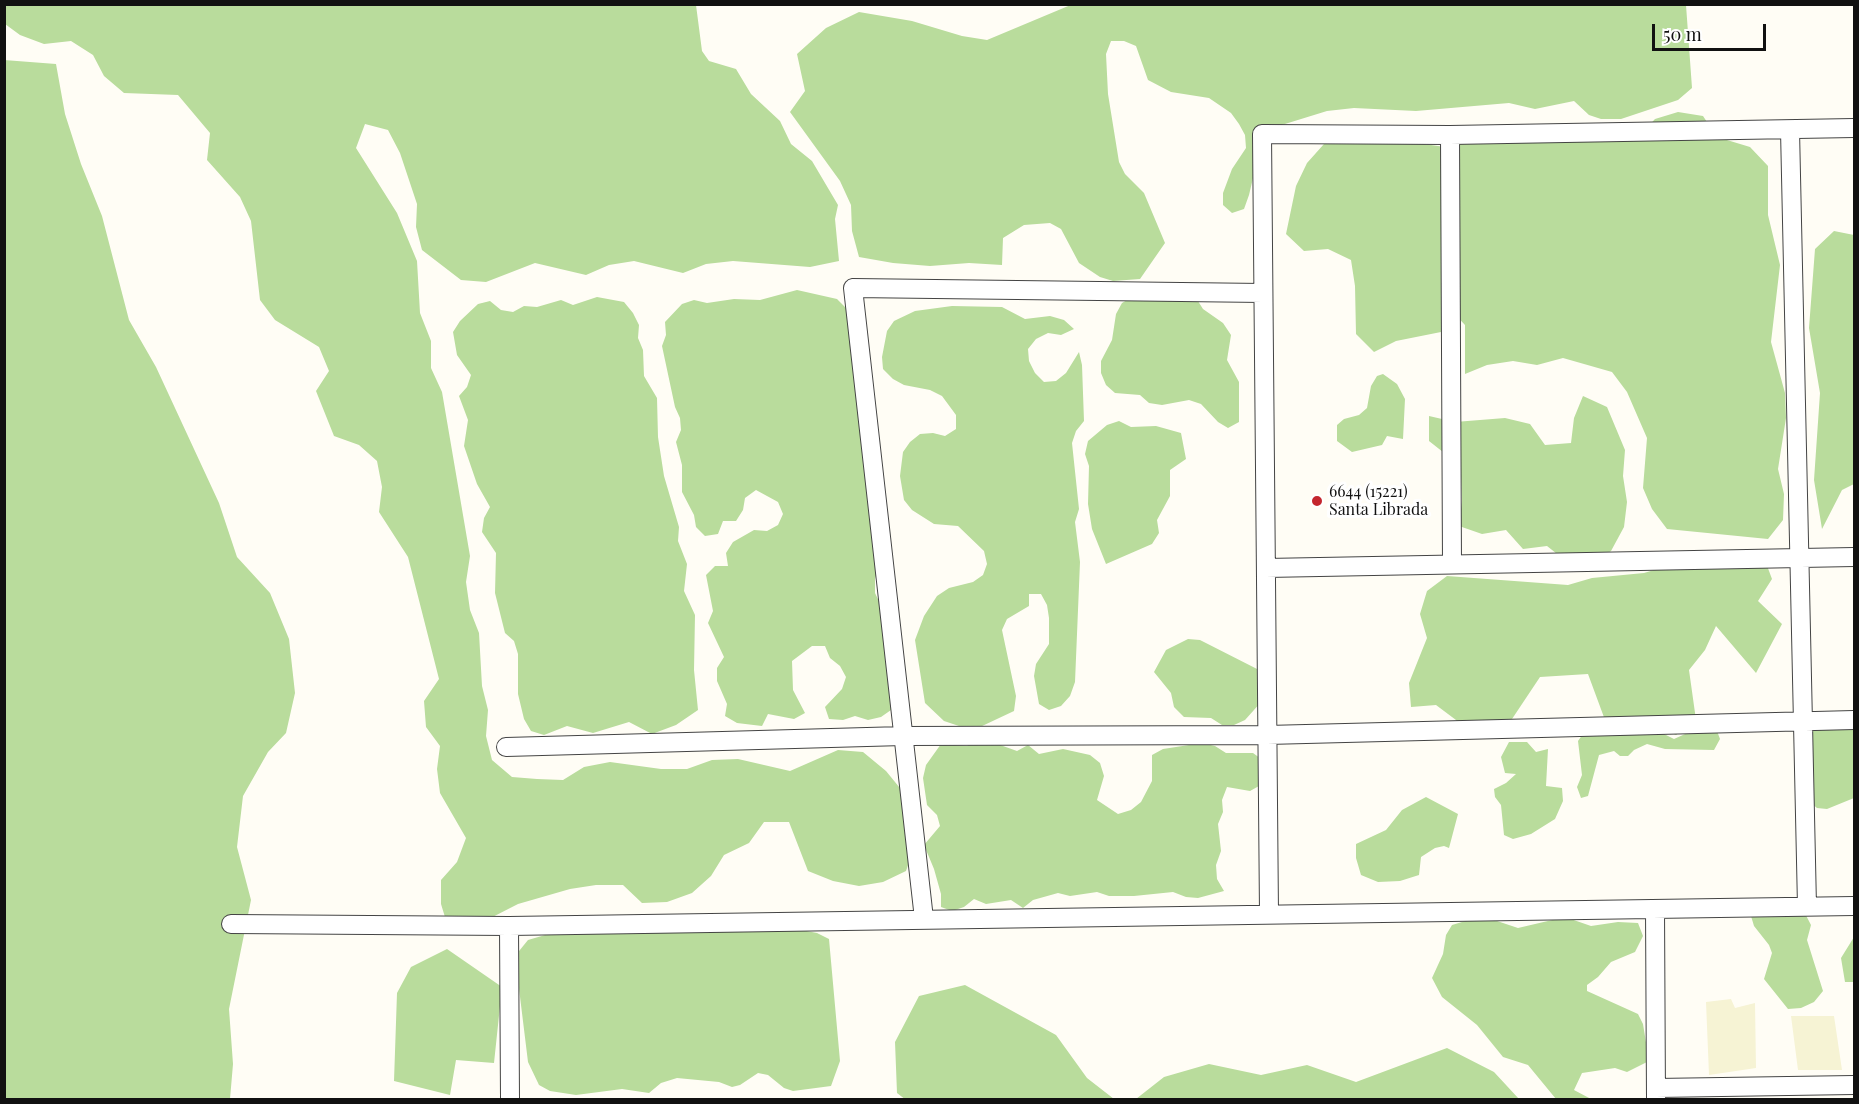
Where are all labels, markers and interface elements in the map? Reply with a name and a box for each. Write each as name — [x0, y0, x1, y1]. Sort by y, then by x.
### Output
scale bar — [1655, 12, 1769, 50]
text: 50 m — [1663, 22, 1702, 46]
place label: 6644 (15221) Santa Librada — [1329, 482, 1428, 520]
marker: 6644 (15221) Santa Librada — [1310, 494, 1324, 508]

